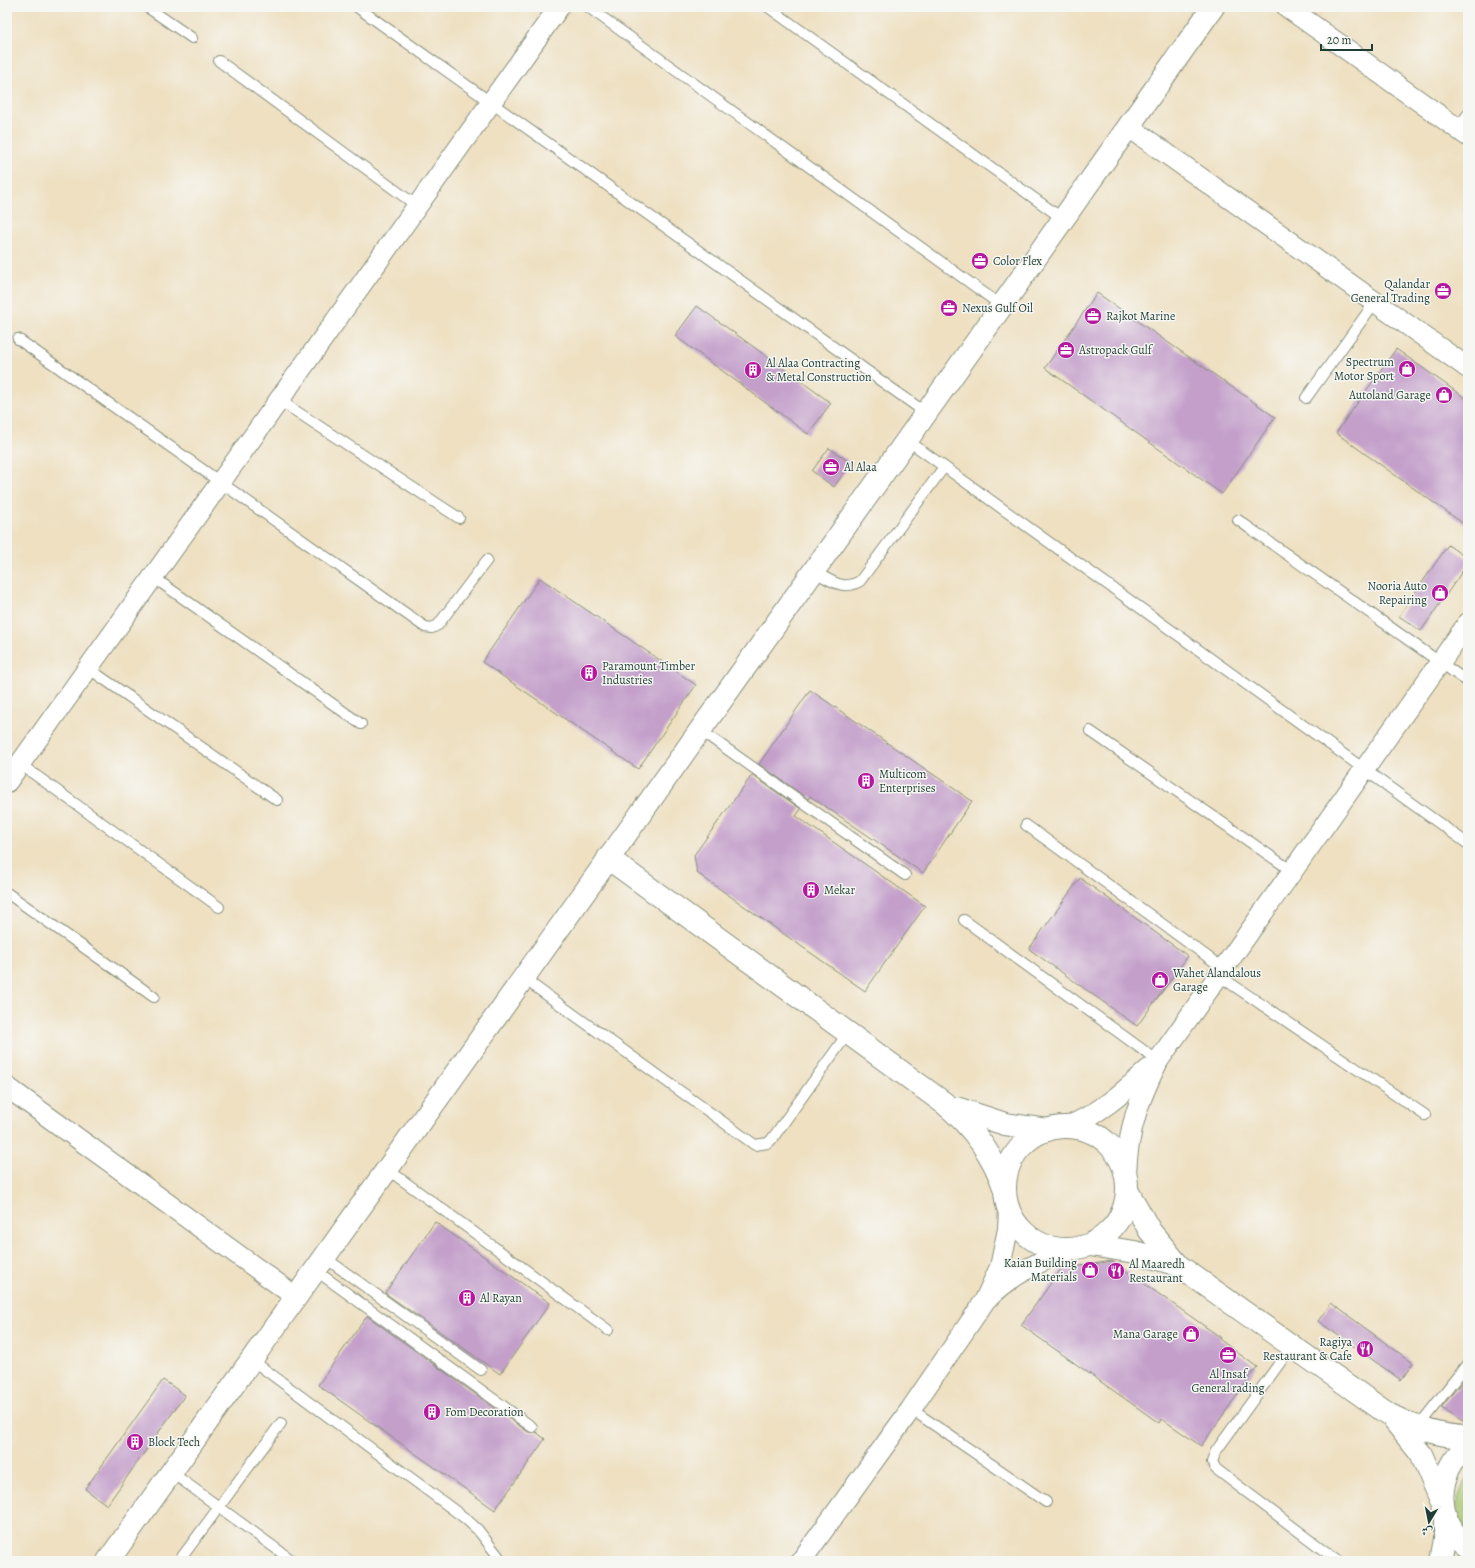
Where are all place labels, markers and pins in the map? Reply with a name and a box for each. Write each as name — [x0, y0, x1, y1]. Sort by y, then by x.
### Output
office icon: Color Flex — [970, 251, 990, 271]
place label: Color Flex — [993, 253, 1042, 269]
place label: Qalandar General Trading — [1351, 276, 1430, 306]
office icon: Qalandar General Trading — [1433, 281, 1453, 301]
office icon: Nexus Gulf Oil — [939, 298, 959, 318]
place label: Nexus Gulf Oil — [962, 300, 1033, 316]
office icon: Rajkot Marine — [1083, 306, 1103, 326]
place label: Rajkot Marine — [1106, 308, 1175, 324]
office icon: Astropack Gulf — [1056, 340, 1076, 360]
place label: Astropack Gulf — [1078, 342, 1154, 358]
place label: Spectrum Motor Sport — [1334, 354, 1394, 384]
place label: Al Alaa Contracting & Metal Construction — [765, 355, 872, 385]
shop icon: Spectrum Motor Sport — [1397, 359, 1417, 379]
building icon: Al Alaa Contracting & Metal Construction — [743, 360, 763, 380]
shop icon: Autoland Garage — [1434, 385, 1454, 405]
place label: Autoland Garage — [1348, 387, 1431, 403]
office icon: Al Alaa — [821, 457, 841, 477]
place label: Al Alaa — [843, 459, 877, 475]
place label: Nooria Auto Repairing — [1368, 578, 1427, 608]
shop icon: Nooria Auto Repairing — [1430, 583, 1450, 603]
place label: Paramount Timber Industries — [602, 658, 695, 688]
building icon: Paramount Timber Industries — [579, 663, 599, 683]
place label: Multicom Enterprises — [879, 766, 936, 796]
building icon: Multicom Enterprises — [856, 771, 876, 791]
building icon: Mekar — [801, 880, 821, 900]
place label: Mekar — [824, 882, 856, 898]
place label: Wahet Alandalous Garage — [1172, 965, 1261, 995]
shop icon: Wahet Alandalous Garage — [1150, 970, 1170, 990]
place label: Kaian Building Materials — [1004, 1255, 1077, 1285]
place label: Al Maaredh Restaurant — [1128, 1256, 1186, 1286]
shop icon: Kaian Building Materials — [1080, 1260, 1100, 1280]
restaurant icon: Al Maaredh Restaurant — [1106, 1261, 1126, 1281]
building icon: Al Rayan — [457, 1288, 477, 1308]
place label: Al Rayan — [479, 1290, 522, 1306]
shop icon: Mana Garage — [1181, 1324, 1201, 1344]
place label: Mana Garage — [1113, 1326, 1178, 1342]
place label: Ragiya Restaurant & Cafe — [1263, 1334, 1352, 1364]
restaurant icon: Ragiya Restaurant & Cafe — [1355, 1339, 1375, 1359]
office icon: Al Insaf General rading — [1218, 1345, 1238, 1365]
place label: Al Insaf General rading — [1192, 1366, 1264, 1396]
building icon: Fom Decoration — [422, 1402, 442, 1422]
place label: Fom Decoration — [445, 1404, 524, 1420]
building icon: Block Tech — [125, 1432, 145, 1452]
place label: Block Tech — [148, 1434, 201, 1450]

